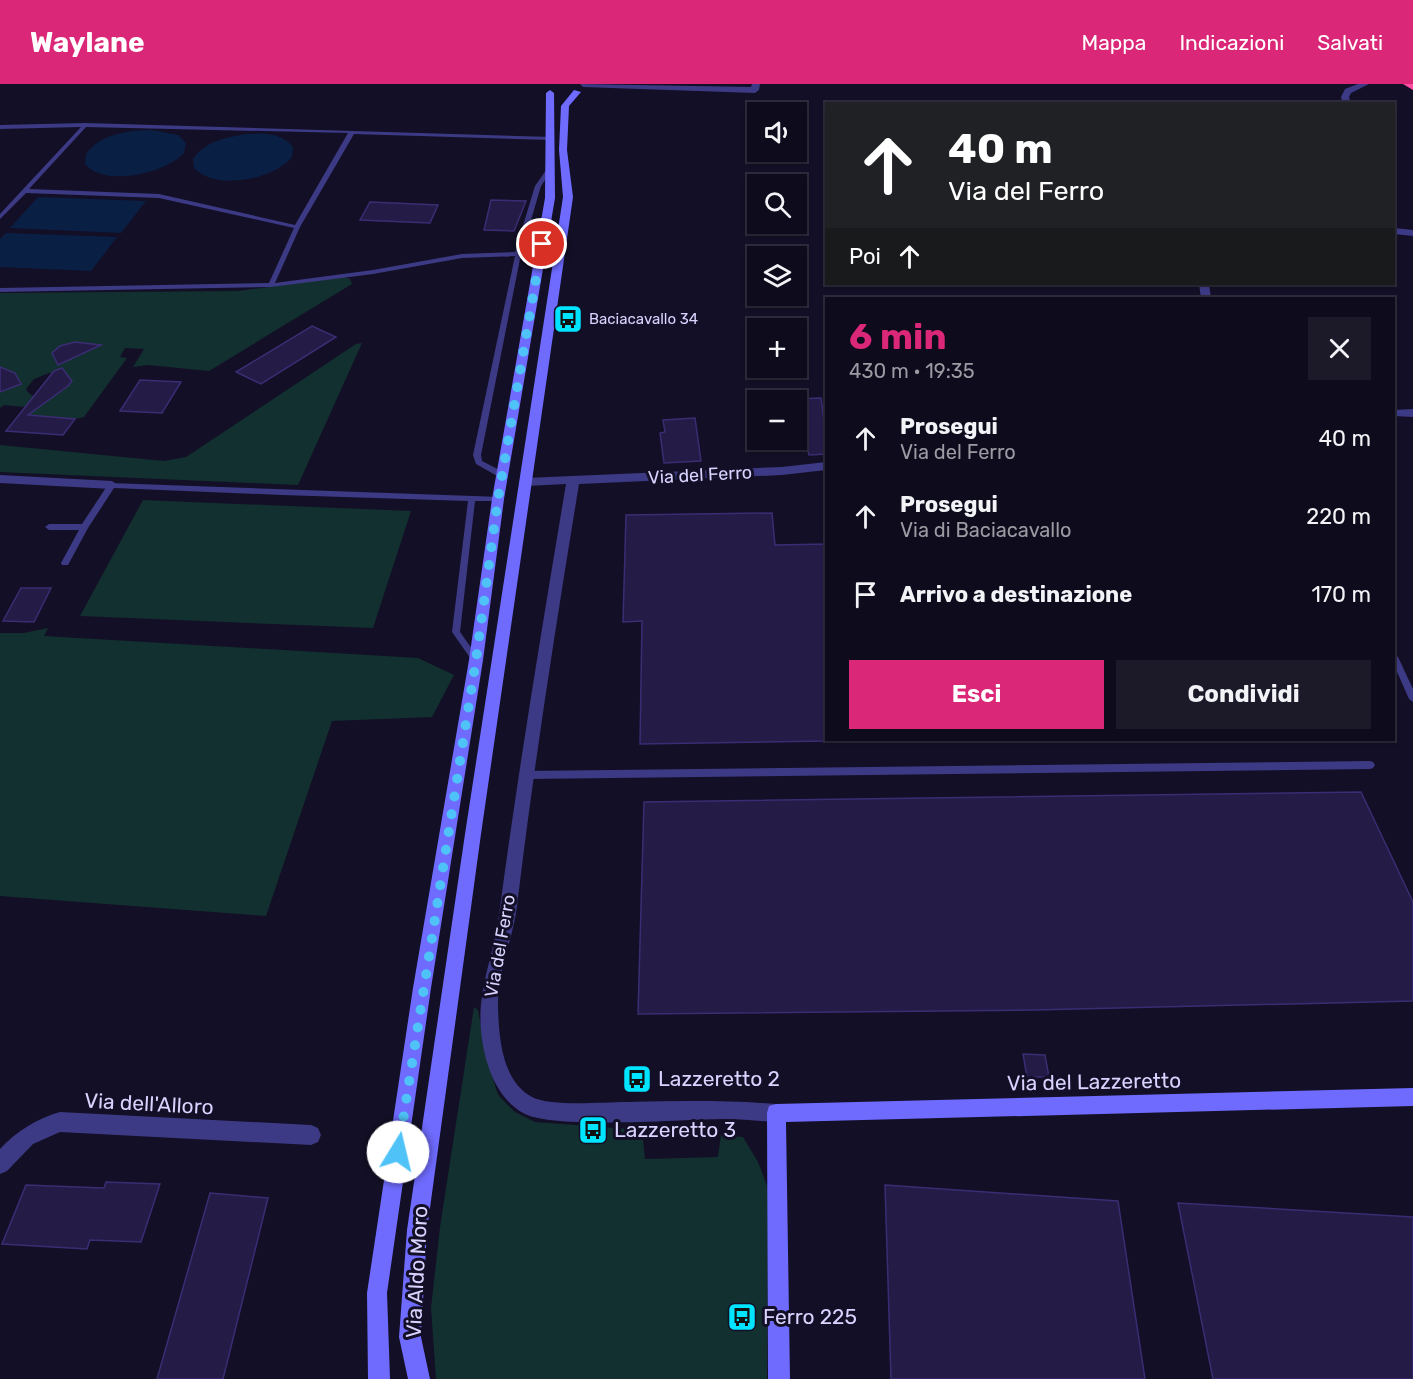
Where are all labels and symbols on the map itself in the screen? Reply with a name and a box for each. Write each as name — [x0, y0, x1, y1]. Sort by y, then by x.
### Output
pin — [516, 218, 567, 269]
bus stop icon: Baciacavallo 34 — [552, 303, 584, 335]
place label: Baciacavallo 34 — [589, 310, 698, 328]
street label: Via del Ferro — [647, 461, 753, 489]
street label: Via del Ferro — [480, 893, 520, 999]
bus stop icon: Lazzeretto 2 — [621, 1063, 653, 1095]
place label: Lazzeretto 2 — [658, 1066, 780, 1091]
street label: Via del Lazzeretto — [1007, 1067, 1181, 1096]
street label: Via dell'Alloro — [84, 1088, 214, 1119]
bus stop icon: Lazzeretto 3 — [577, 1114, 609, 1146]
place label: Lazzeretto 3 — [614, 1117, 736, 1142]
position arrow — [366, 1120, 430, 1184]
street label: Via Aldo Moro — [401, 1205, 432, 1339]
bus stop icon: Ferro 225 — [726, 1301, 758, 1333]
place label: Ferro 225 — [763, 1304, 857, 1329]

